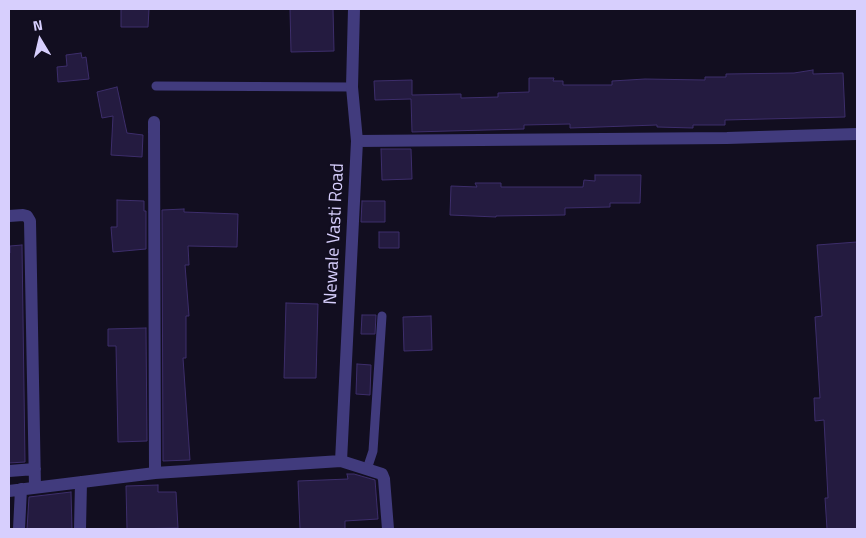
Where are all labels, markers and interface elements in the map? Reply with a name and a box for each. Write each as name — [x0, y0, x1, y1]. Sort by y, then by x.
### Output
text: N — [31, 14, 44, 36]
north arrow — [15, 15, 65, 65]
street label: Newale Vasti Road — [321, 163, 349, 305]

